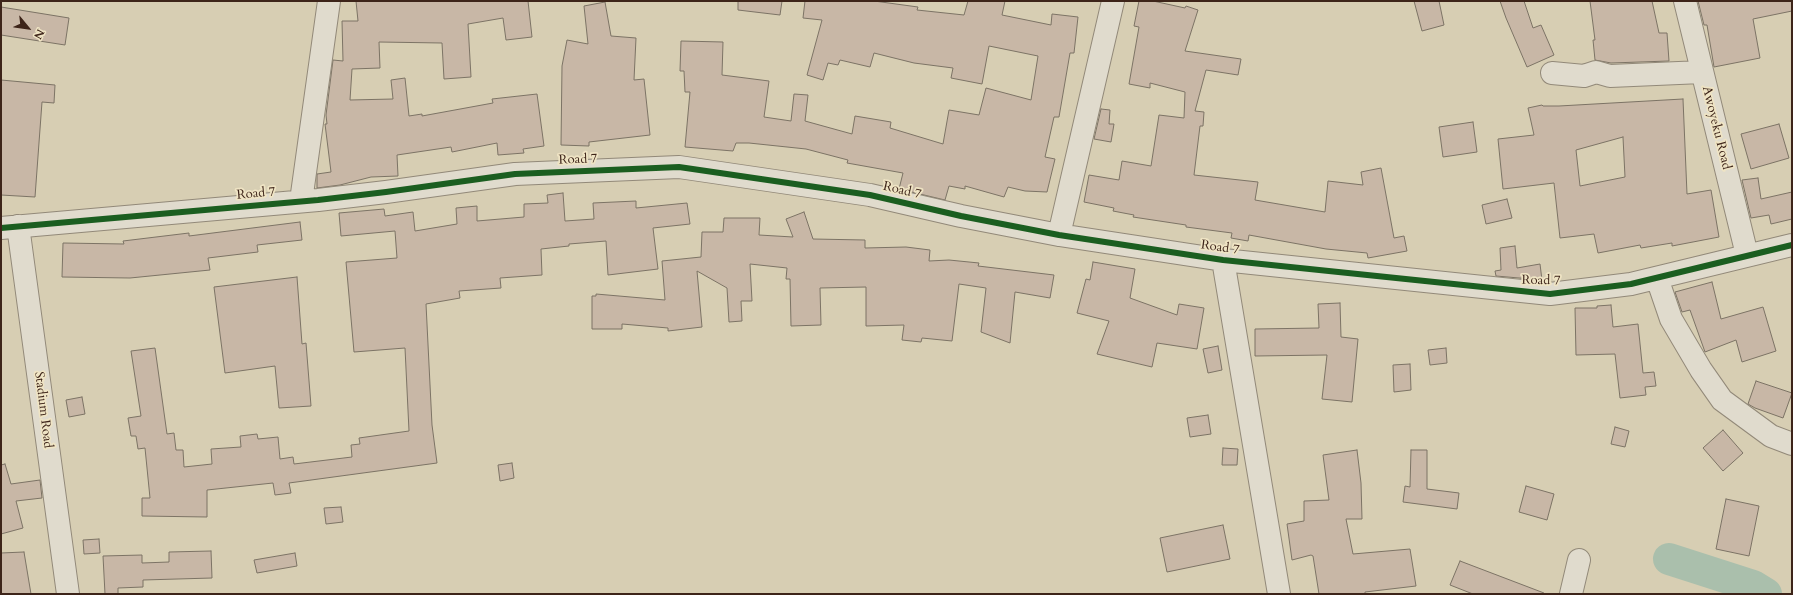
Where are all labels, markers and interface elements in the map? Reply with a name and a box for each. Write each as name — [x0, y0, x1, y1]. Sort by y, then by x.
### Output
north arrow — [8, 8, 48, 48]
text: N — [30, 26, 48, 42]
street label: Awoyeku Road — [1698, 85, 1734, 171]
street label: Road 7 — [558, 152, 598, 168]
street label: Road 7 — [881, 179, 923, 203]
street label: Road 7 — [236, 185, 276, 203]
street label: Road 7 — [1200, 238, 1240, 258]
street label: Road 7 — [1522, 273, 1560, 289]
street label: Stadium Road — [31, 371, 55, 449]

